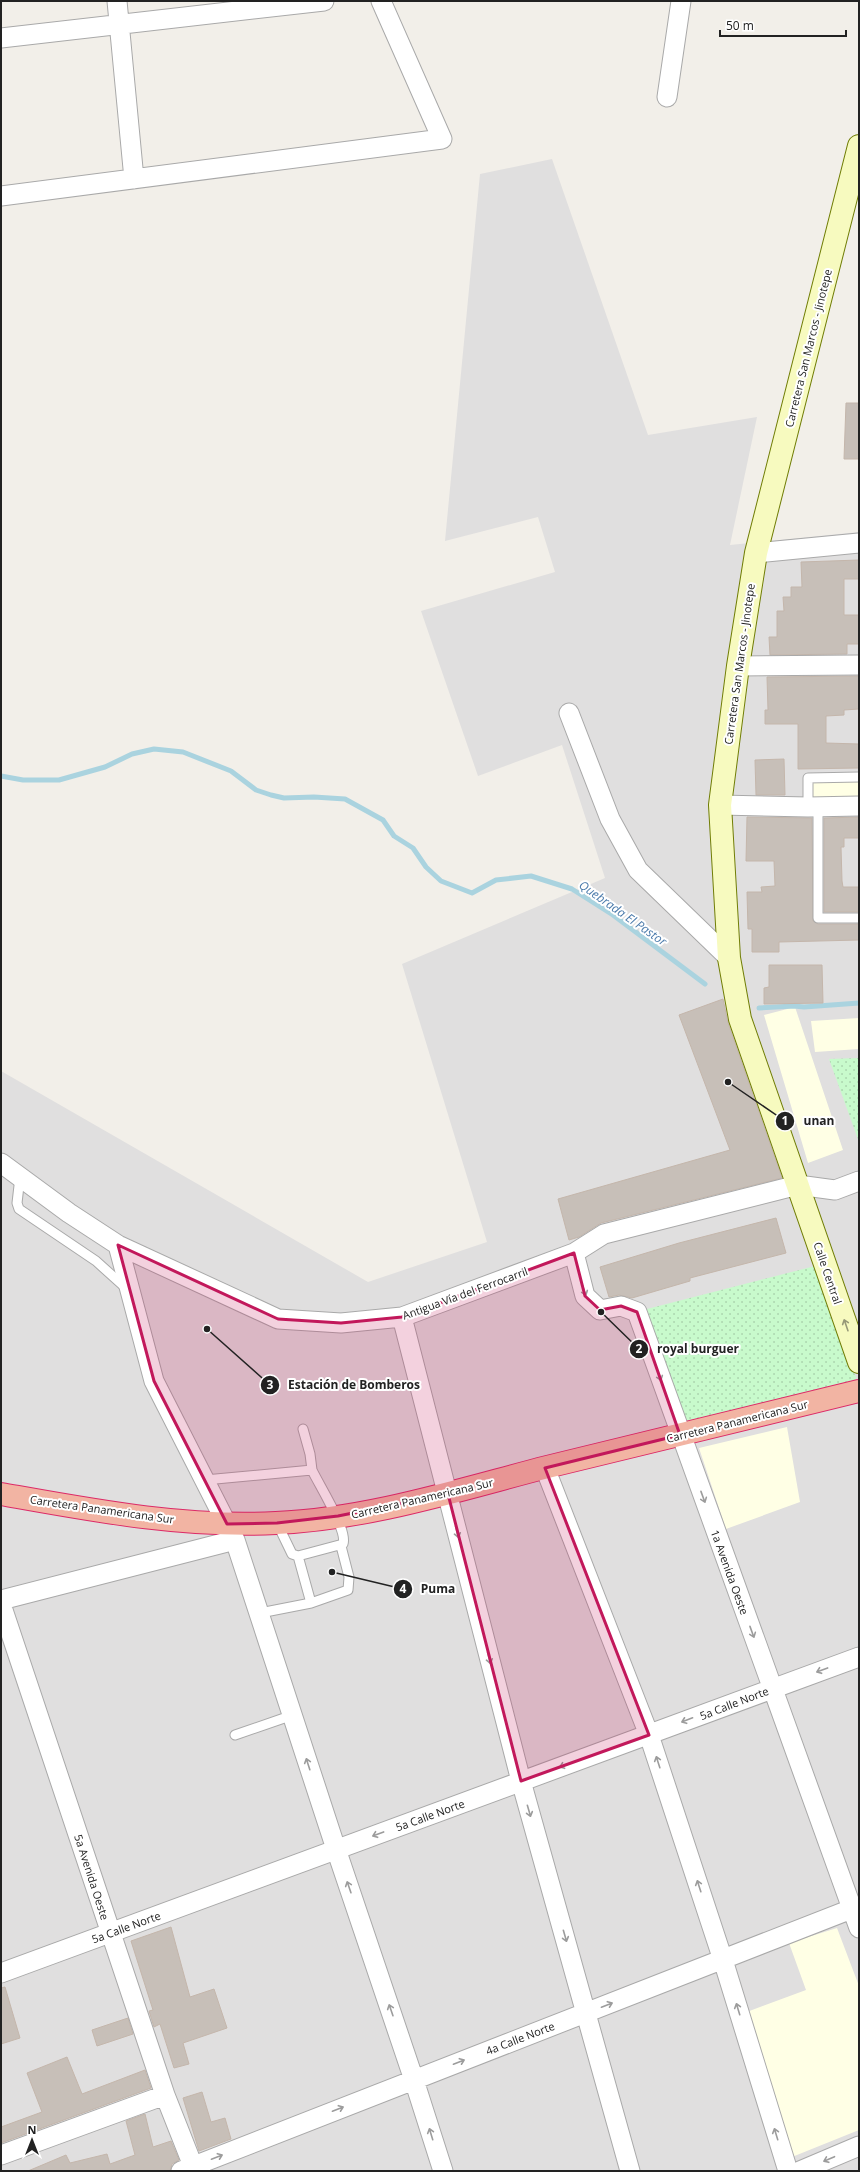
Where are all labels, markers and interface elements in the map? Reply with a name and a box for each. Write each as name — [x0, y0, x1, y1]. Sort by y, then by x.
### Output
scale bar — [720, 12, 846, 38]
text: 50 m — [726, 17, 754, 34]
street label: Carretera San Marcos - Jinotepe — [781, 267, 835, 429]
street label: Carretera San Marcos - Jinotepe — [720, 582, 758, 746]
water label: Quebrada El Pastor — [576, 876, 671, 950]
callout: unan — [775, 1109, 842, 1133]
text: 1 — [782, 1112, 788, 1129]
text: unan — [804, 1112, 834, 1129]
street label: Calle Central — [810, 1240, 846, 1306]
street label: Antigua Vía del Ferrocarril — [400, 1263, 530, 1323]
one-way arrow — [581, 1284, 588, 1297]
one-way arrow — [842, 1320, 850, 1332]
callout: royal burguer — [629, 1337, 747, 1361]
text: 2 — [636, 1340, 643, 1357]
text: royal burguer — [657, 1340, 739, 1357]
one-way arrow — [655, 1368, 663, 1380]
callout: Estación de Bomberos — [260, 1373, 428, 1397]
text: 3 — [267, 1376, 274, 1393]
text: Estación de Bomberos — [288, 1376, 420, 1393]
street label: Carretera Panamericana Sur — [665, 1396, 810, 1446]
street label: Carretera Panamericana Sur — [349, 1474, 495, 1522]
street label: Carretera Panamericana Sur — [29, 1491, 176, 1527]
one-way arrow — [699, 1491, 707, 1503]
one-way arrow — [454, 1525, 462, 1538]
street label: 1a Avenida Oeste — [708, 1528, 752, 1616]
callout: Puma — [393, 1577, 464, 1601]
text: 4 — [400, 1580, 407, 1597]
text: Puma — [421, 1580, 455, 1597]
one-way arrow — [749, 1626, 757, 1638]
one-way arrow — [486, 1651, 494, 1664]
one-way arrow — [816, 1667, 829, 1674]
street label: 5a Calle Norte — [698, 1683, 770, 1723]
one-way arrow — [682, 1717, 694, 1725]
one-way arrow — [654, 1756, 661, 1769]
one-way arrow — [304, 1758, 311, 1771]
one-way arrow — [559, 1762, 572, 1769]
street label: 5a Calle Norte — [393, 1796, 467, 1834]
one-way arrow — [526, 1804, 533, 1817]
one-way arrow — [372, 1830, 384, 1838]
street label: 5a Avenida Oeste — [71, 1832, 113, 1922]
one-way arrow — [695, 1879, 702, 1892]
one-way arrow — [344, 1882, 352, 1894]
street label: 5a Calle Norte — [89, 1908, 163, 1946]
one-way arrow — [562, 1929, 569, 1942]
one-way arrow — [600, 2000, 612, 2008]
one-way arrow — [734, 2003, 741, 2016]
one-way arrow — [386, 2005, 394, 2017]
street label: 4a Calle Norte — [484, 2018, 556, 2058]
one-way arrow — [453, 2058, 465, 2065]
one-way arrow — [332, 2105, 344, 2113]
north arrow — [12, 2120, 52, 2160]
text: N — [28, 2122, 36, 2137]
one-way arrow — [772, 2127, 779, 2140]
one-way arrow — [427, 2128, 435, 2140]
one-way arrow — [211, 2152, 223, 2160]
one-way arrow — [824, 2155, 836, 2163]

